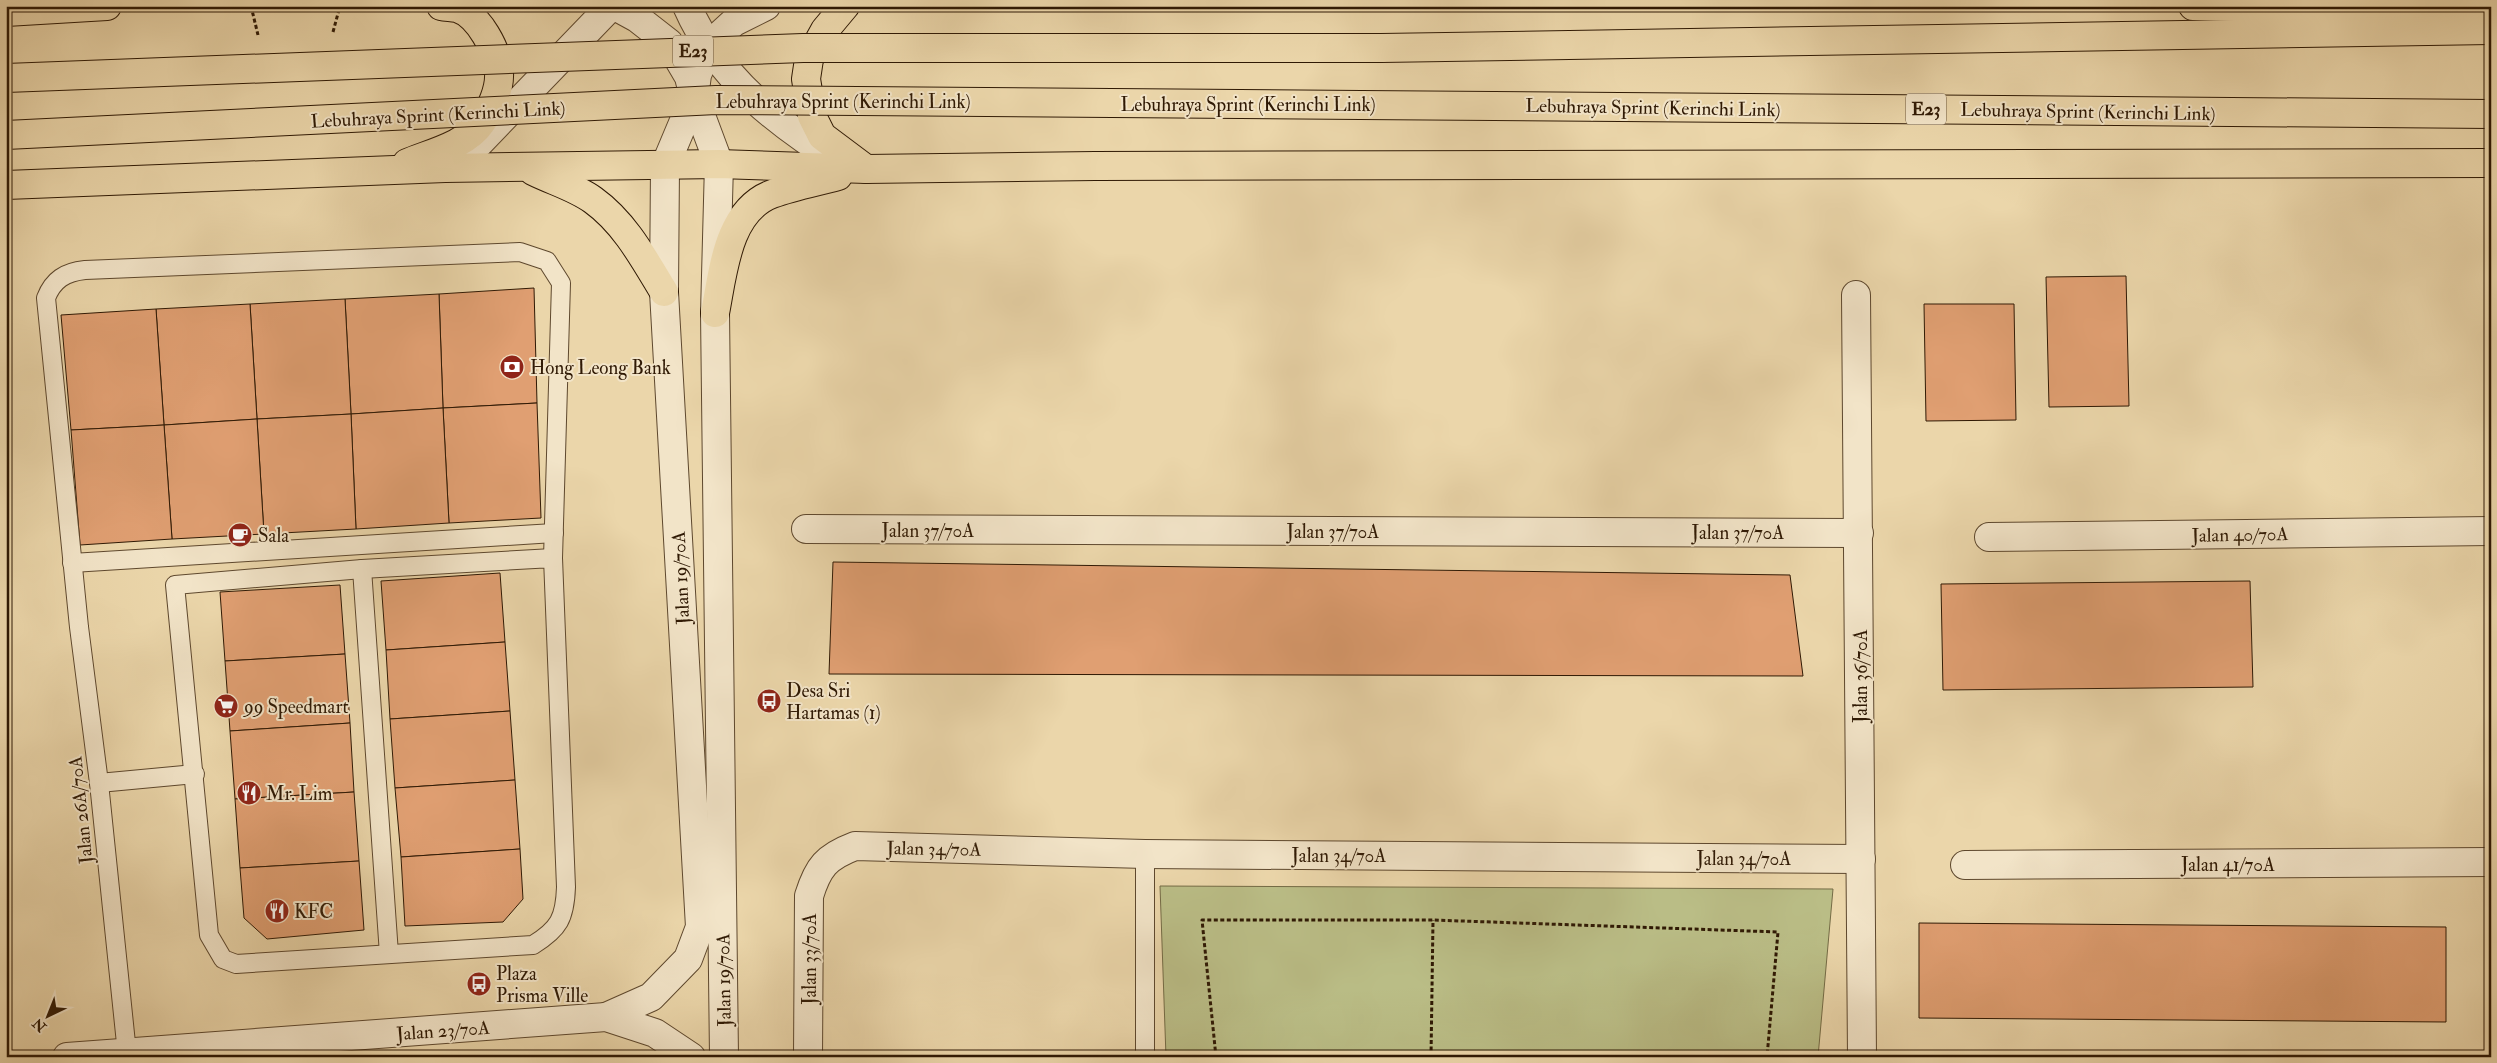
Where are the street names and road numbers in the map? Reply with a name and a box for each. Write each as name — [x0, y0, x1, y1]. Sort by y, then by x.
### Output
road number: E23 — [673, 36, 713, 66]
street label: Lebuhraya Sprint (Kerinchi Link) — [715, 90, 971, 115]
street label: Lebuhraya Sprint (Kerinchi Link) — [1120, 93, 1376, 118]
street label: Lebuhraya Sprint (Kerinchi Link) — [1525, 94, 1781, 123]
road number: E23 — [1906, 94, 1946, 125]
street label: Lebuhraya Sprint (Kerinchi Link) — [310, 96, 566, 135]
street label: Lebuhraya Sprint (Kerinchi Link) — [1960, 98, 2216, 127]
street label: Jalan 37/70A — [881, 519, 974, 543]
street label: Jalan 37/70A — [1286, 520, 1379, 544]
street label: Jalan 37/70A — [1691, 521, 1784, 545]
street label: Jalan 40/70A — [2190, 522, 2289, 548]
street label: Jalan 19/70A — [667, 531, 695, 626]
street label: Jalan 36/70A — [1849, 629, 1873, 724]
street label: Jalan 26A/70A — [63, 755, 99, 866]
street label: Jalan 34/70A — [885, 836, 982, 862]
street label: Jalan 34/70A — [1291, 844, 1386, 868]
street label: Jalan 34/70A — [1696, 847, 1791, 871]
street label: Jalan 41/70A — [2180, 853, 2275, 877]
street label: Jalan 33/70A — [798, 913, 822, 1006]
street label: Jalan 19/70A — [711, 933, 737, 1028]
street label: Jalan 23/70A — [394, 1016, 491, 1046]

